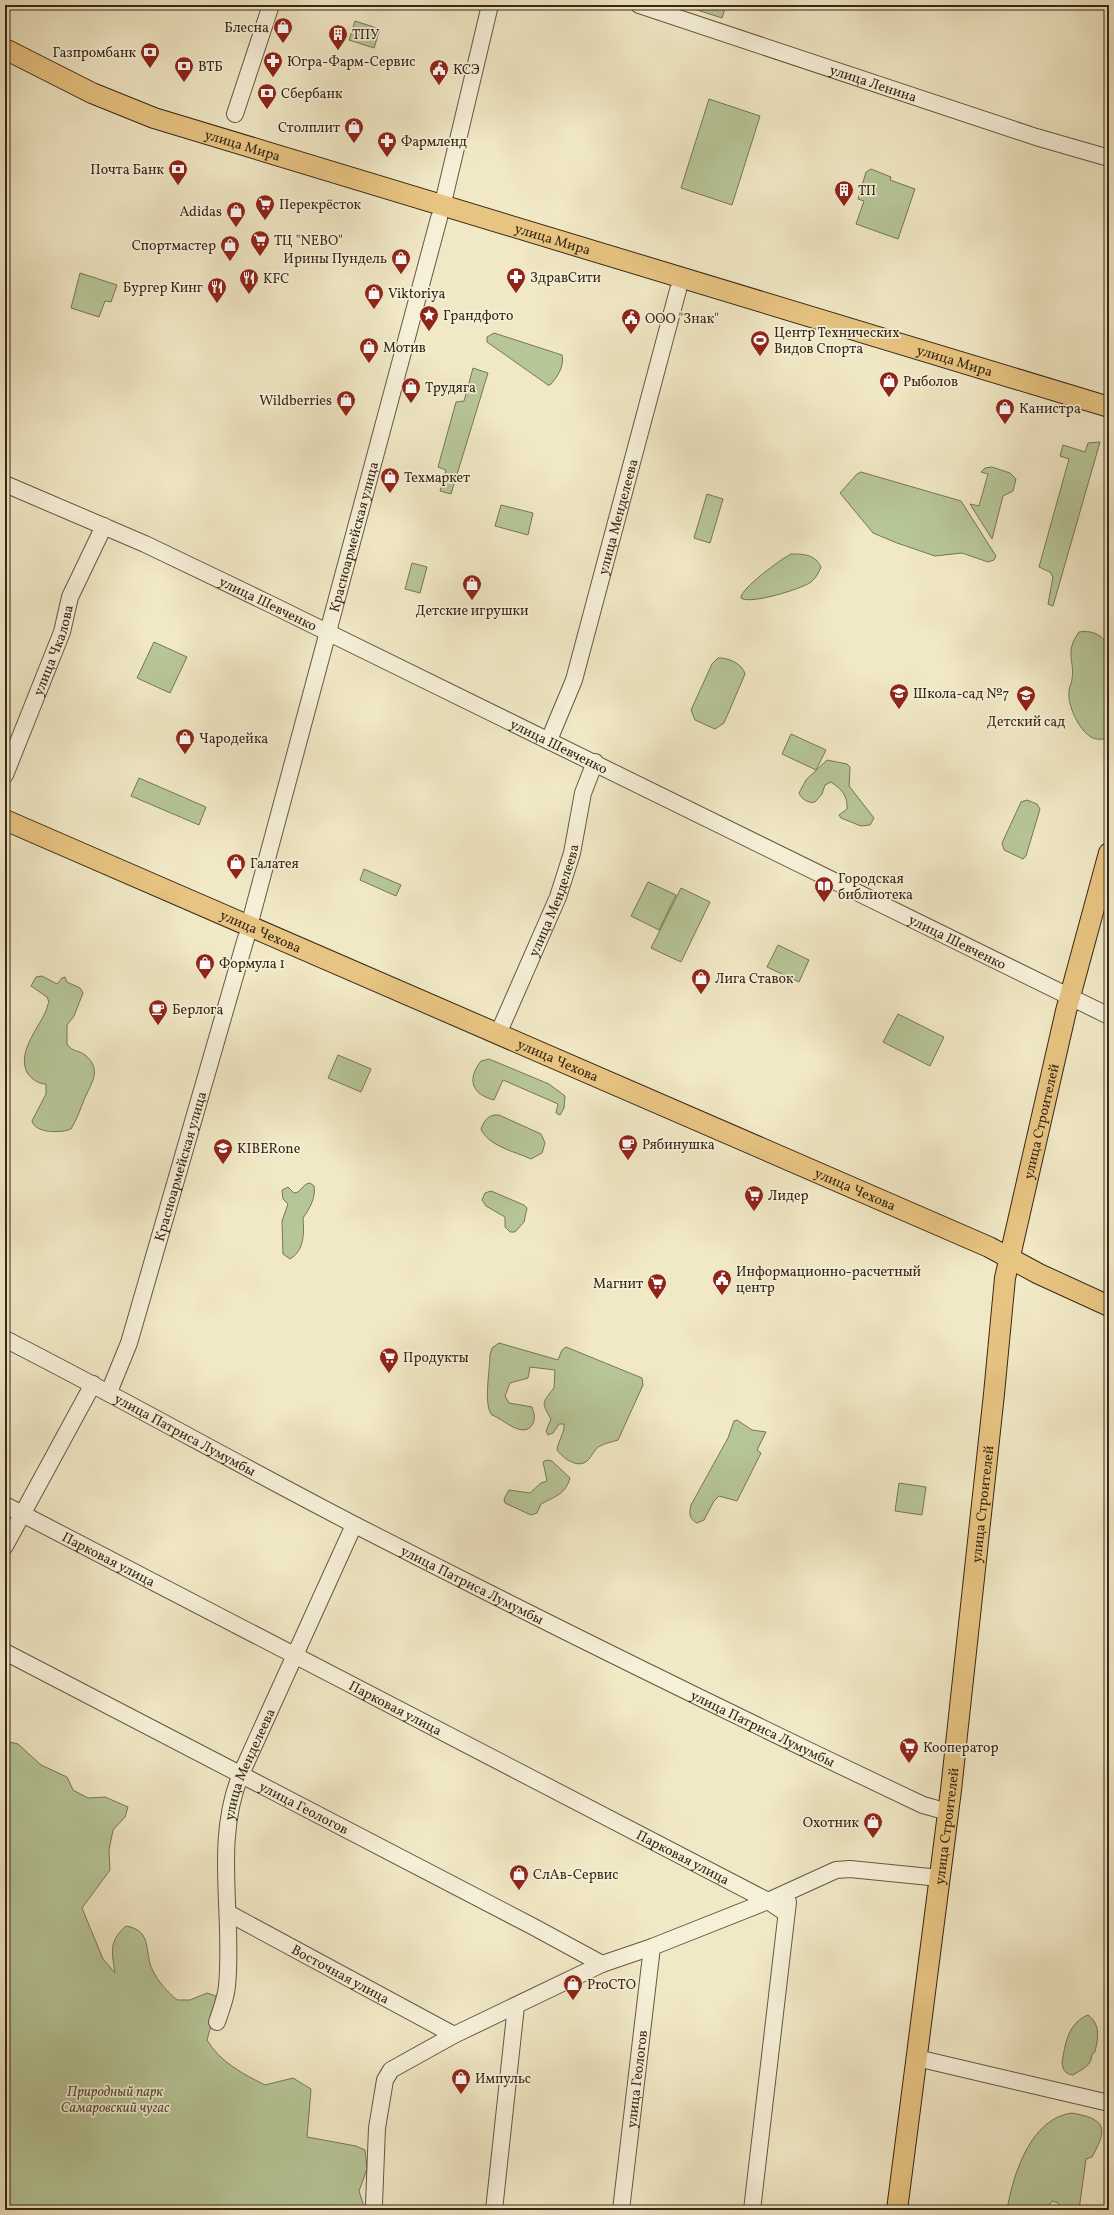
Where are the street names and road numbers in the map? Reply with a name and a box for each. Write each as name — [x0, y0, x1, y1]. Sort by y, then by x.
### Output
street label: улица Ленина — [827, 61, 919, 108]
street label: улица Мира — [202, 126, 283, 167]
street label: улица Мира — [512, 220, 593, 261]
street label: улица Мира — [914, 341, 995, 382]
street label: улица Менделеева — [594, 457, 644, 577]
street label: Красноармейская улица — [326, 460, 384, 615]
street label: улица Шевченко — [215, 573, 320, 637]
street label: улица Чкалова — [30, 603, 79, 699]
street label: улица Шевченко — [506, 715, 610, 779]
street label: улица Менделеева — [525, 843, 584, 960]
street label: улица Чехова — [217, 906, 304, 958]
street label: улица Шевченко — [905, 911, 1009, 975]
street label: улица Чехова — [514, 1035, 601, 1087]
street label: улица Строителей — [1020, 1062, 1065, 1181]
street label: Красноармейская улица — [151, 1089, 212, 1244]
street label: улица Чехова — [811, 1164, 898, 1216]
street label: улица Патриса Лумумбы — [111, 1390, 259, 1482]
street label: улица Строителей — [968, 1444, 999, 1564]
street label: Парковая улица — [58, 1528, 158, 1592]
street label: улица Патриса Лумумбы — [397, 1542, 547, 1630]
street label: Парковая улица — [345, 1677, 445, 1741]
street label: улица Патриса Лумумбы — [687, 1687, 838, 1773]
street label: улица Менделеева — [221, 1706, 280, 1822]
street label: улица Строителей — [931, 1766, 964, 1886]
street label: улица Геологов — [255, 1778, 351, 1840]
street label: Парковая улица — [633, 1826, 732, 1890]
street label: Восточная улица — [288, 1941, 392, 2009]
street label: улица Геологов — [623, 2029, 653, 2129]

